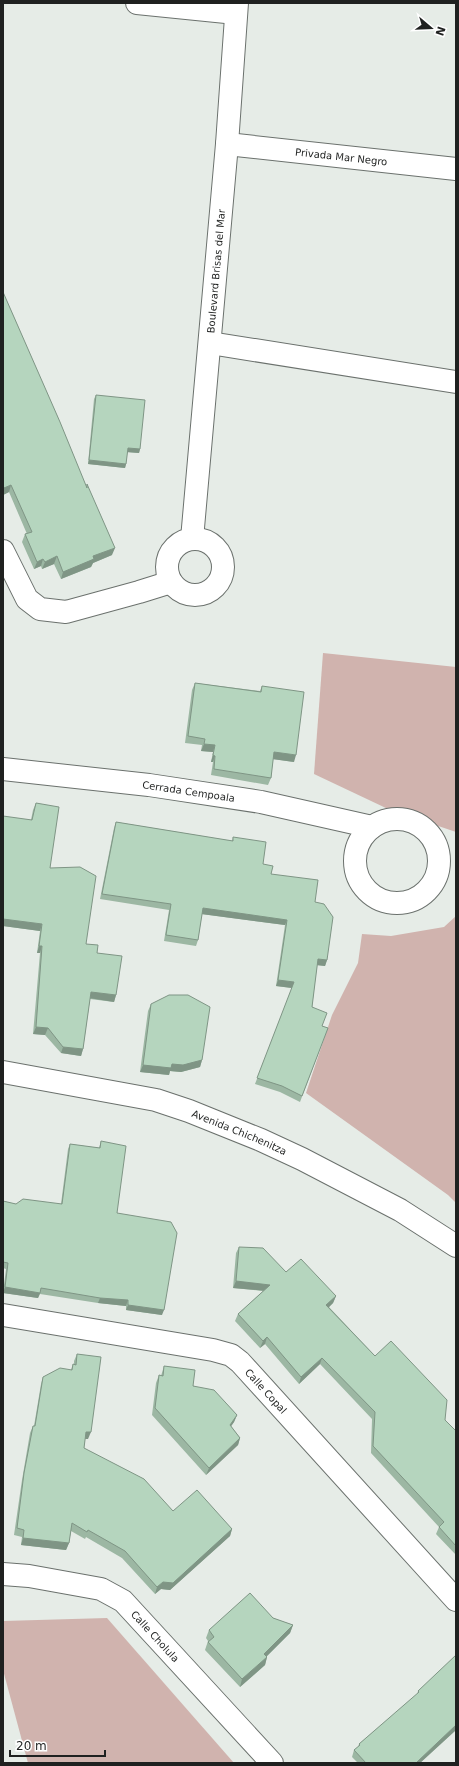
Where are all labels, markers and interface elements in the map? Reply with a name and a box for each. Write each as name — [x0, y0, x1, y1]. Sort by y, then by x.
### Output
north arrow — [411, 8, 451, 48]
text: N — [432, 25, 448, 38]
street label: Privada Mar Negro — [295, 146, 388, 167]
street label: Boulevard Brisas del Mar — [205, 208, 227, 334]
street label: Cerrada Cempoala — [142, 779, 236, 803]
street label: Avenida Chichenitza — [190, 1107, 289, 1157]
street label: Calle Copal — [243, 1366, 289, 1415]
street label: Calle Cholula — [129, 1608, 182, 1664]
scale bar — [10, 1732, 105, 1758]
text: 20 m — [16, 1739, 47, 1753]

